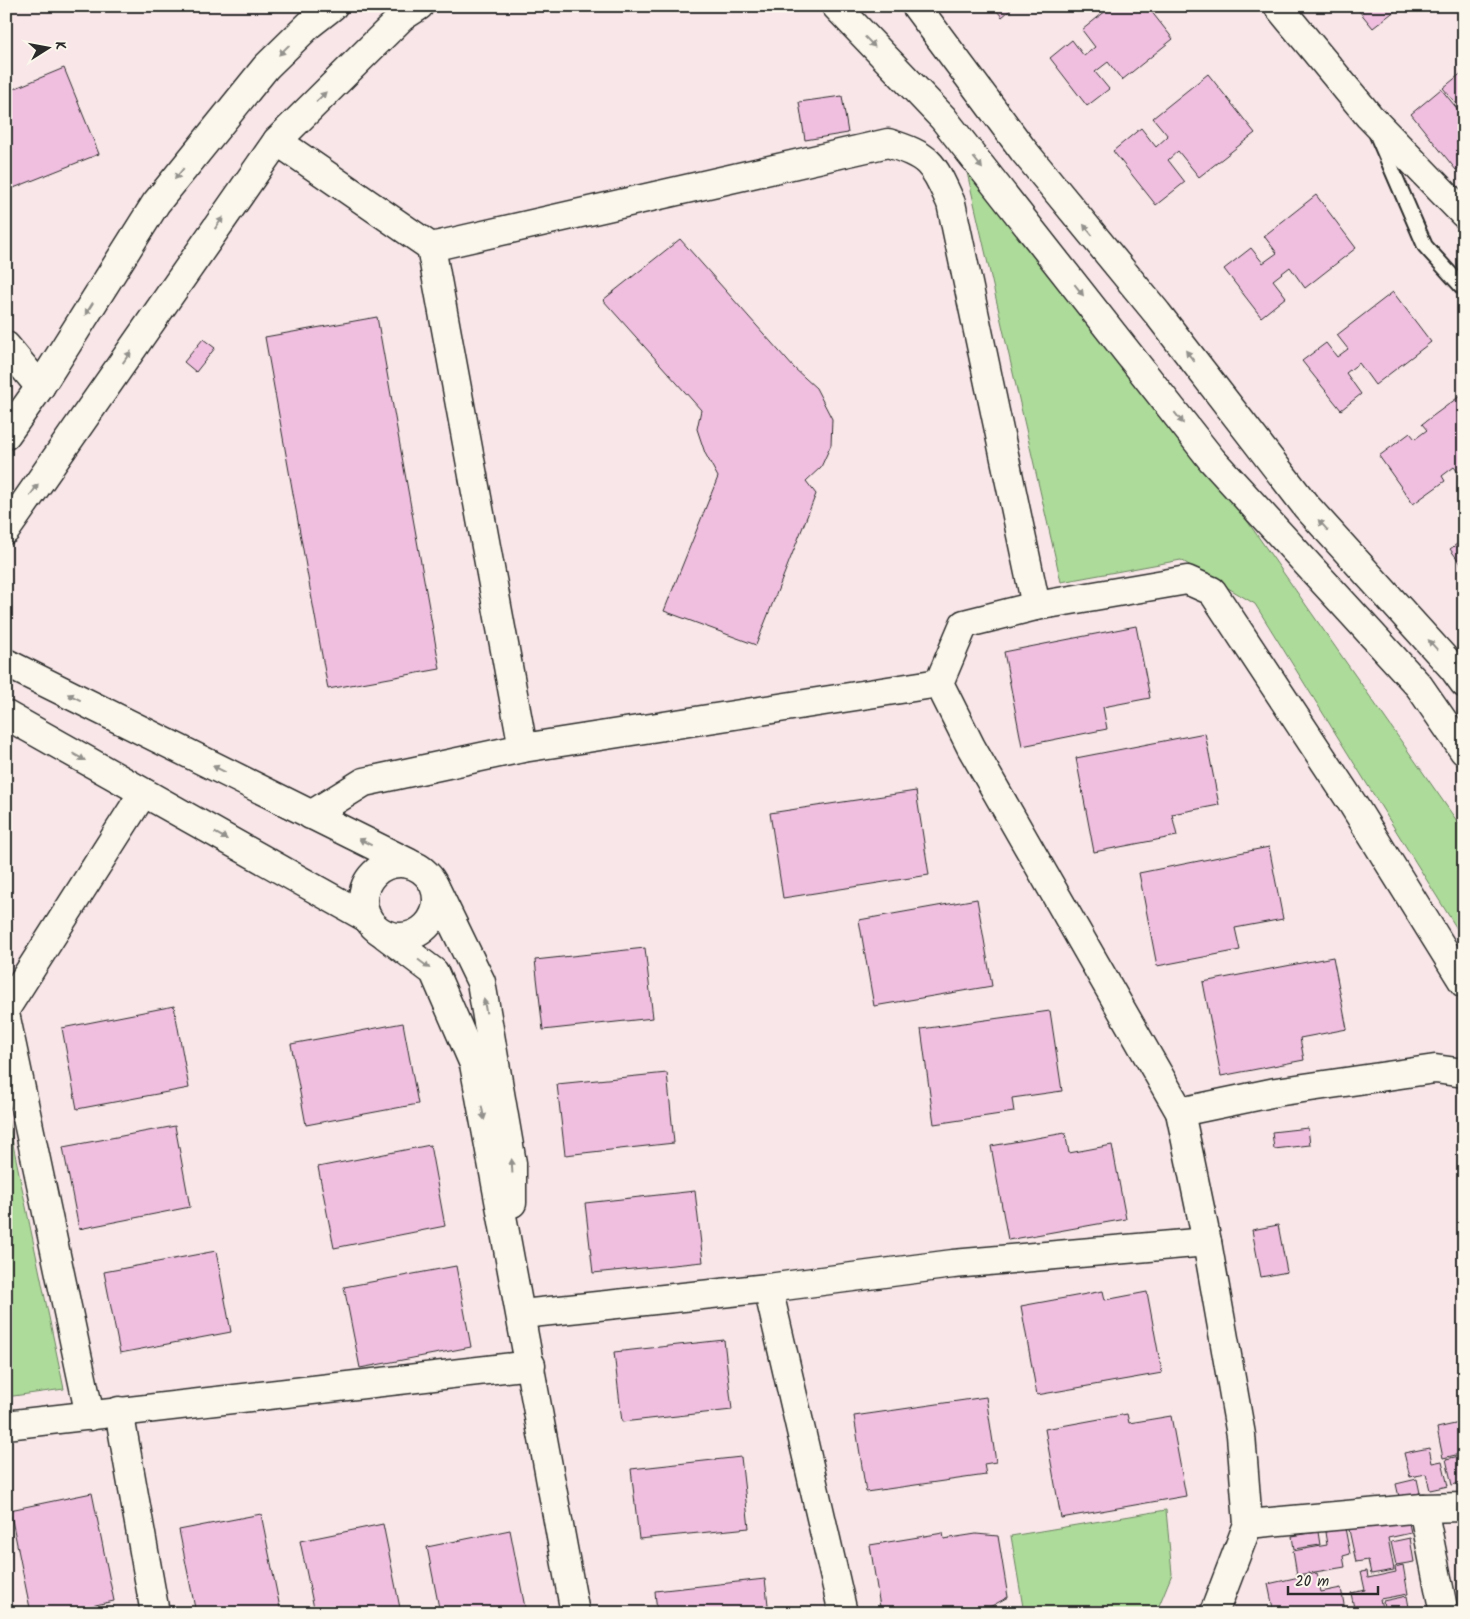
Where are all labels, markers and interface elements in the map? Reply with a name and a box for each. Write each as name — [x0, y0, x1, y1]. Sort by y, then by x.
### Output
north arrow — [22, 22, 72, 72]
one-way arrow — [864, 35, 876, 47]
text: K — [48, 39, 71, 53]
one-way arrow — [278, 43, 290, 55]
one-way arrow — [315, 92, 327, 104]
one-way arrow — [973, 156, 984, 169]
one-way arrow — [174, 167, 185, 180]
one-way arrow — [214, 216, 224, 230]
one-way arrow — [1083, 223, 1094, 236]
one-way arrow — [1073, 283, 1084, 296]
one-way arrow — [84, 302, 94, 316]
one-way arrow — [1185, 349, 1195, 363]
one-way arrow — [122, 350, 132, 364]
one-way arrow — [1174, 411, 1184, 425]
one-way arrow — [29, 483, 39, 497]
one-way arrow — [1317, 519, 1329, 531]
one-way arrow — [1427, 639, 1438, 652]
one-way arrow — [67, 693, 81, 701]
one-way arrow — [72, 752, 86, 761]
one-way arrow — [212, 765, 227, 773]
one-way arrow — [214, 832, 227, 841]
one-way arrow — [358, 837, 372, 845]
one-way arrow — [417, 959, 431, 969]
one-way arrow — [481, 998, 489, 1014]
one-way arrow — [479, 1105, 487, 1121]
one-way arrow — [507, 1158, 515, 1174]
scale bar — [1288, 1564, 1378, 1596]
text: 20 m — [1295, 1570, 1329, 1594]

